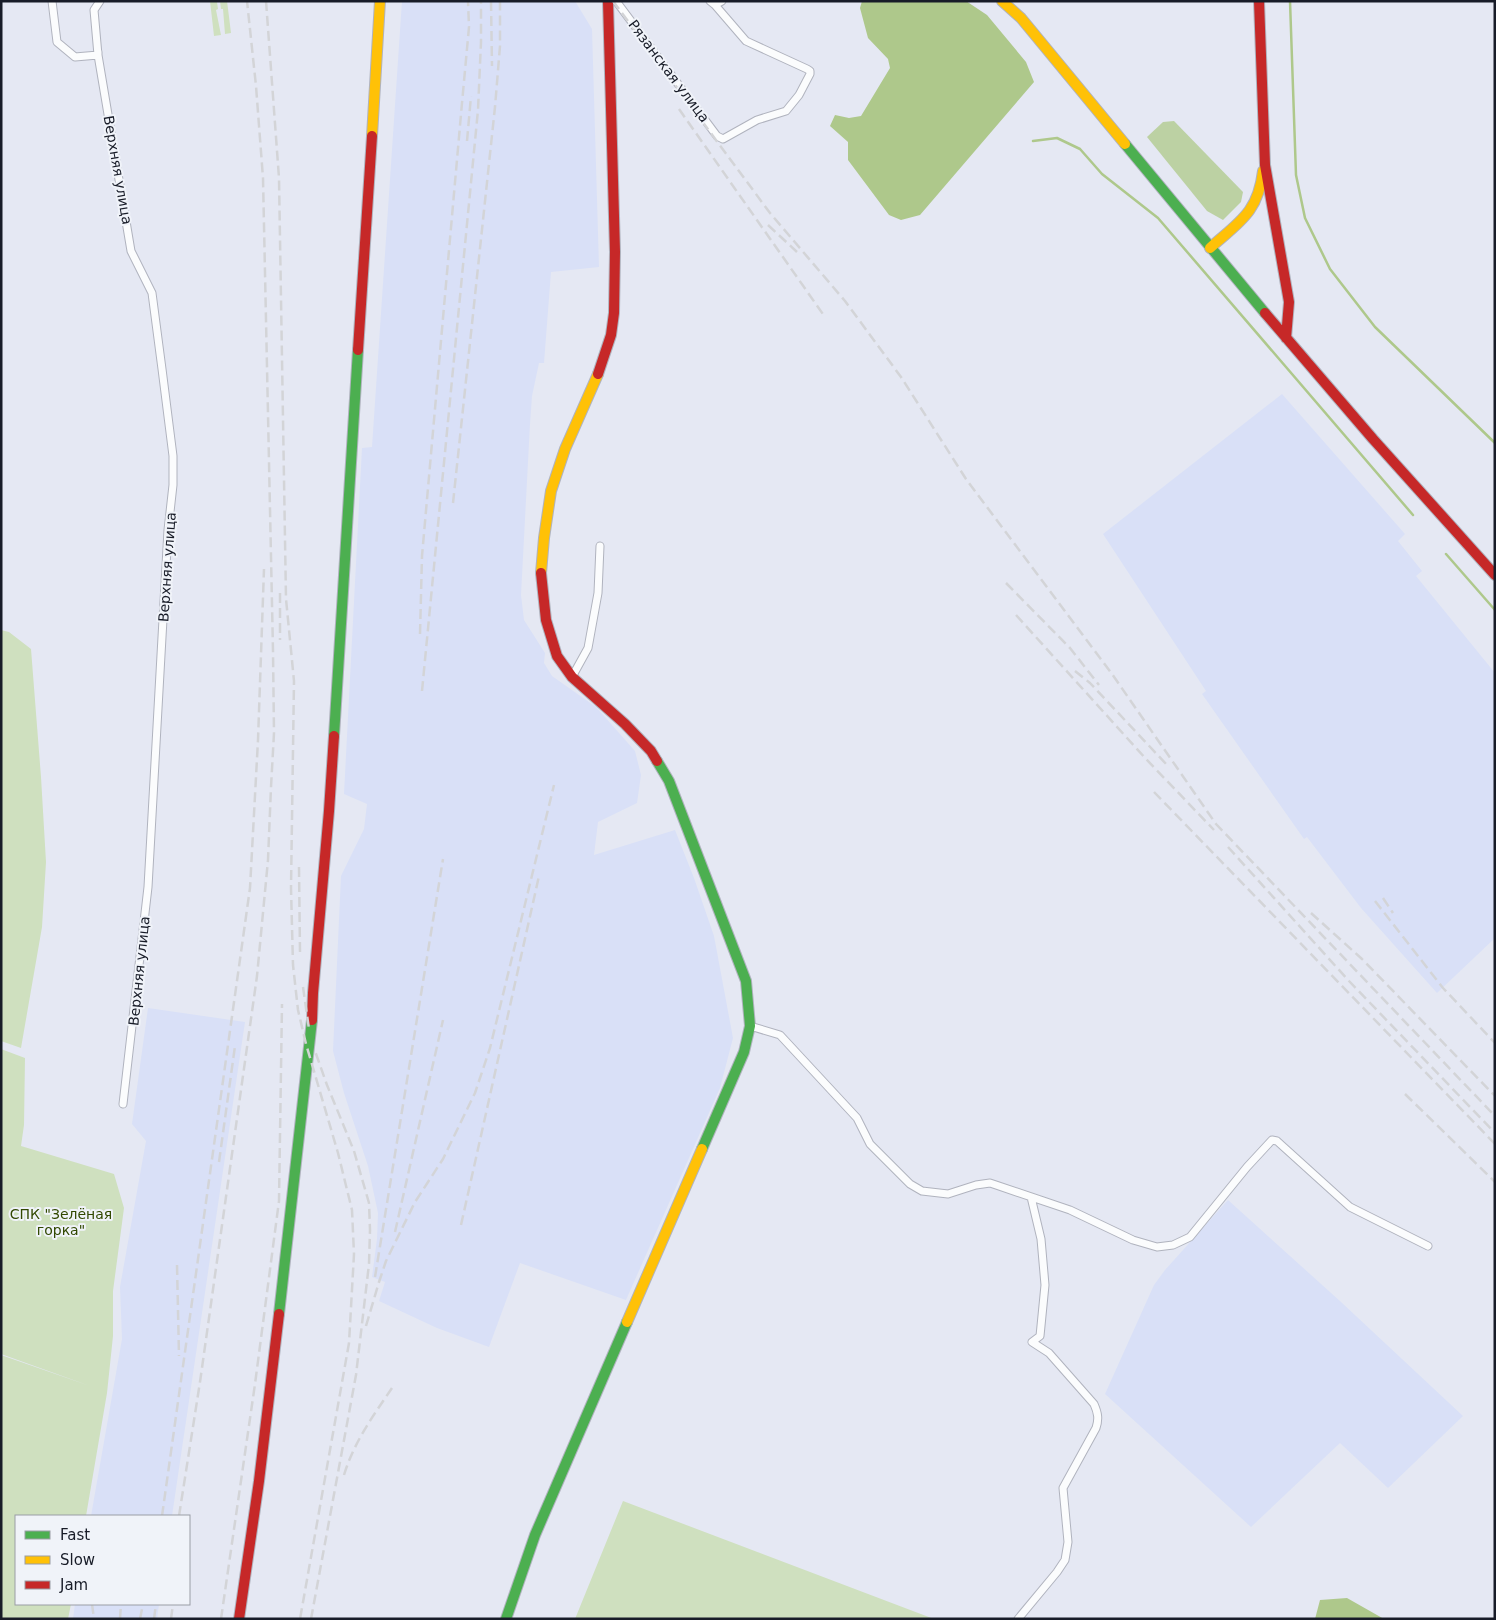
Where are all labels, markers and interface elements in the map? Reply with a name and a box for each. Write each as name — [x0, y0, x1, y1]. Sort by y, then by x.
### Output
street label: Рязанская улица — [625, 17, 713, 125]
street label: Верхняя улица — [101, 114, 135, 226]
street label: Верхняя улица — [155, 511, 179, 623]
street label: Верхняя улица — [125, 915, 153, 1027]
park label: СПК "Зелёная горка" — [10, 1206, 112, 1238]
legend — [15, 1515, 190, 1605]
text: Fast — [60, 1526, 90, 1544]
text: Slow — [60, 1551, 95, 1569]
text: Jam — [59, 1576, 88, 1594]

